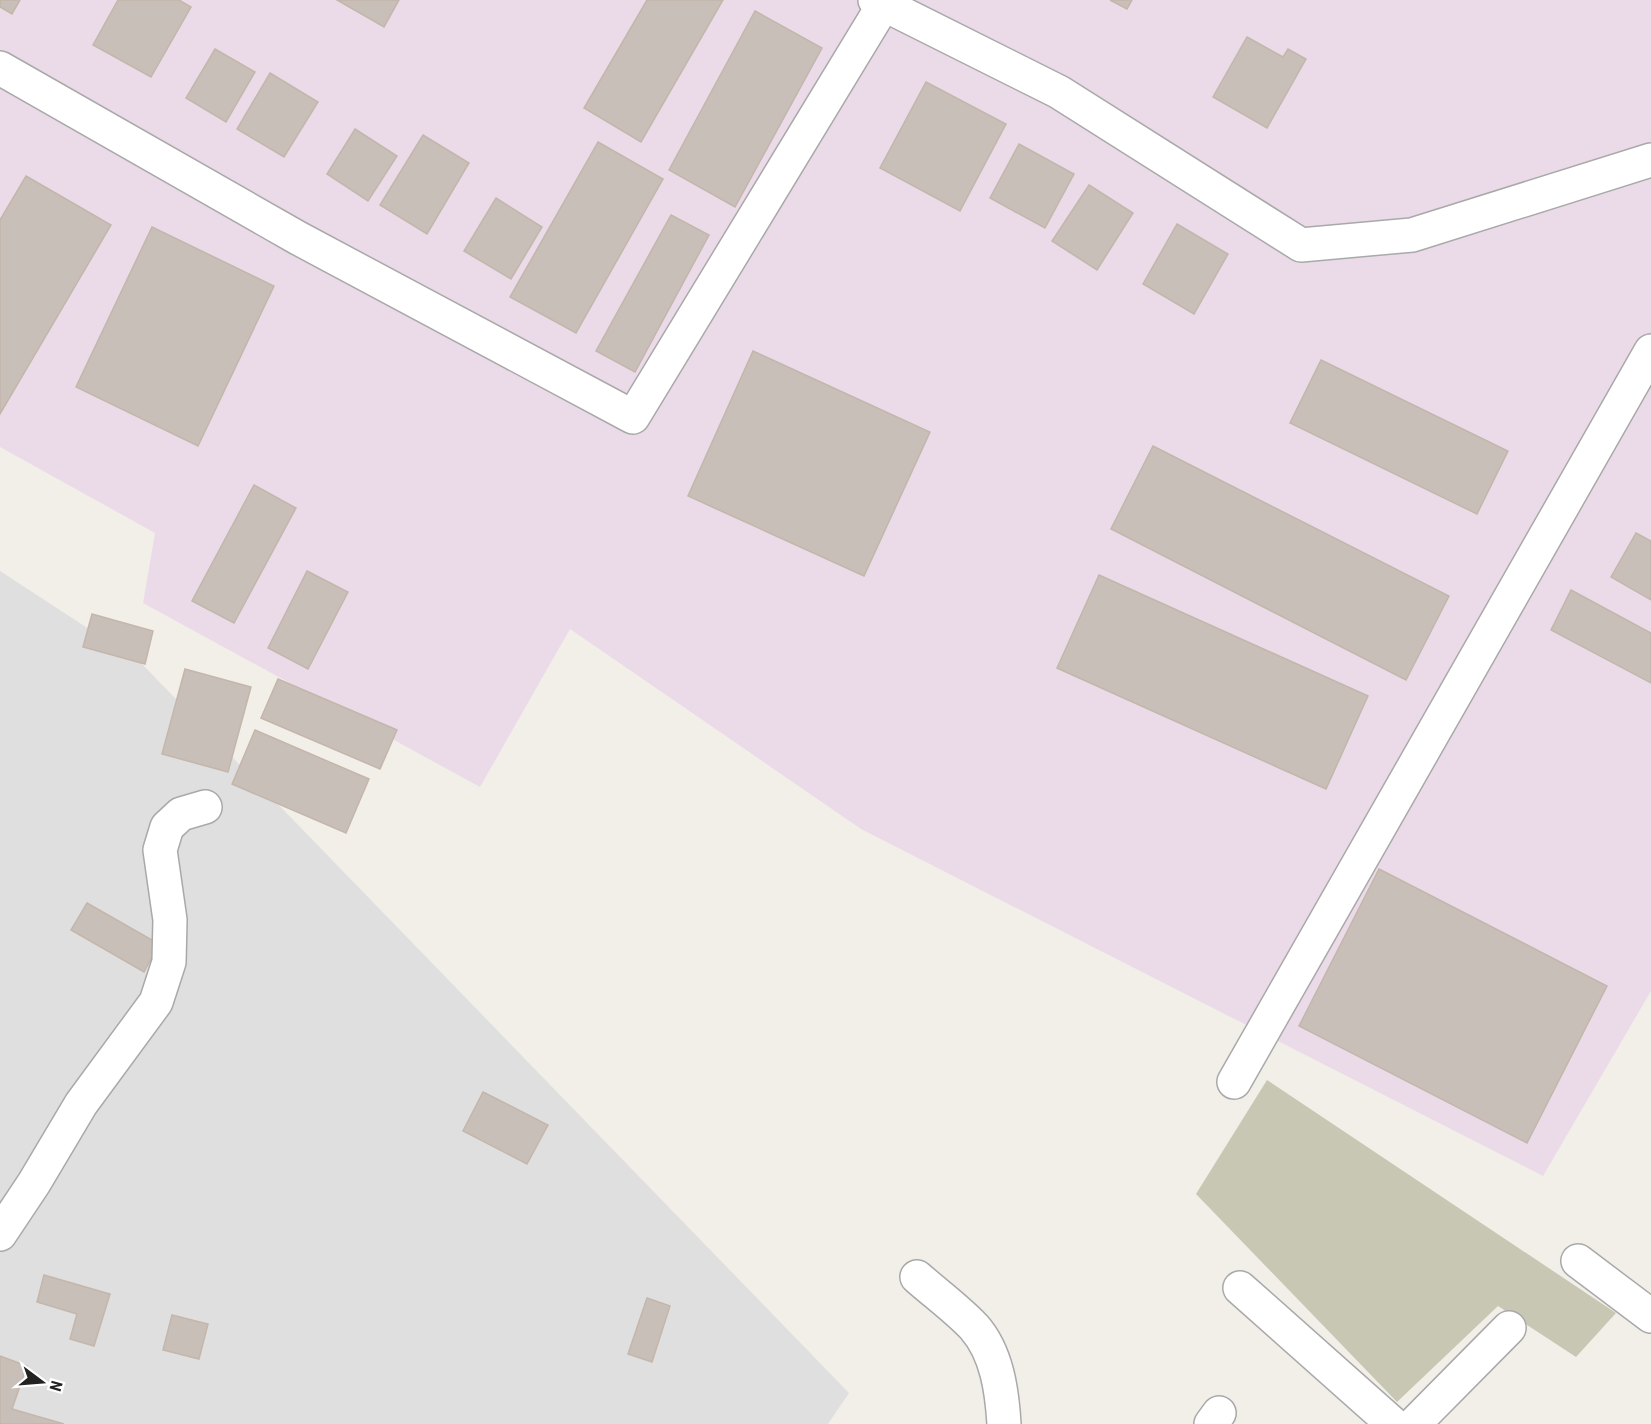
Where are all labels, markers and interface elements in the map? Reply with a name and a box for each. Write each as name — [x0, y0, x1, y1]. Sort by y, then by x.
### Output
north arrow — [12, 1352, 72, 1412]
text: N — [45, 1379, 66, 1393]

